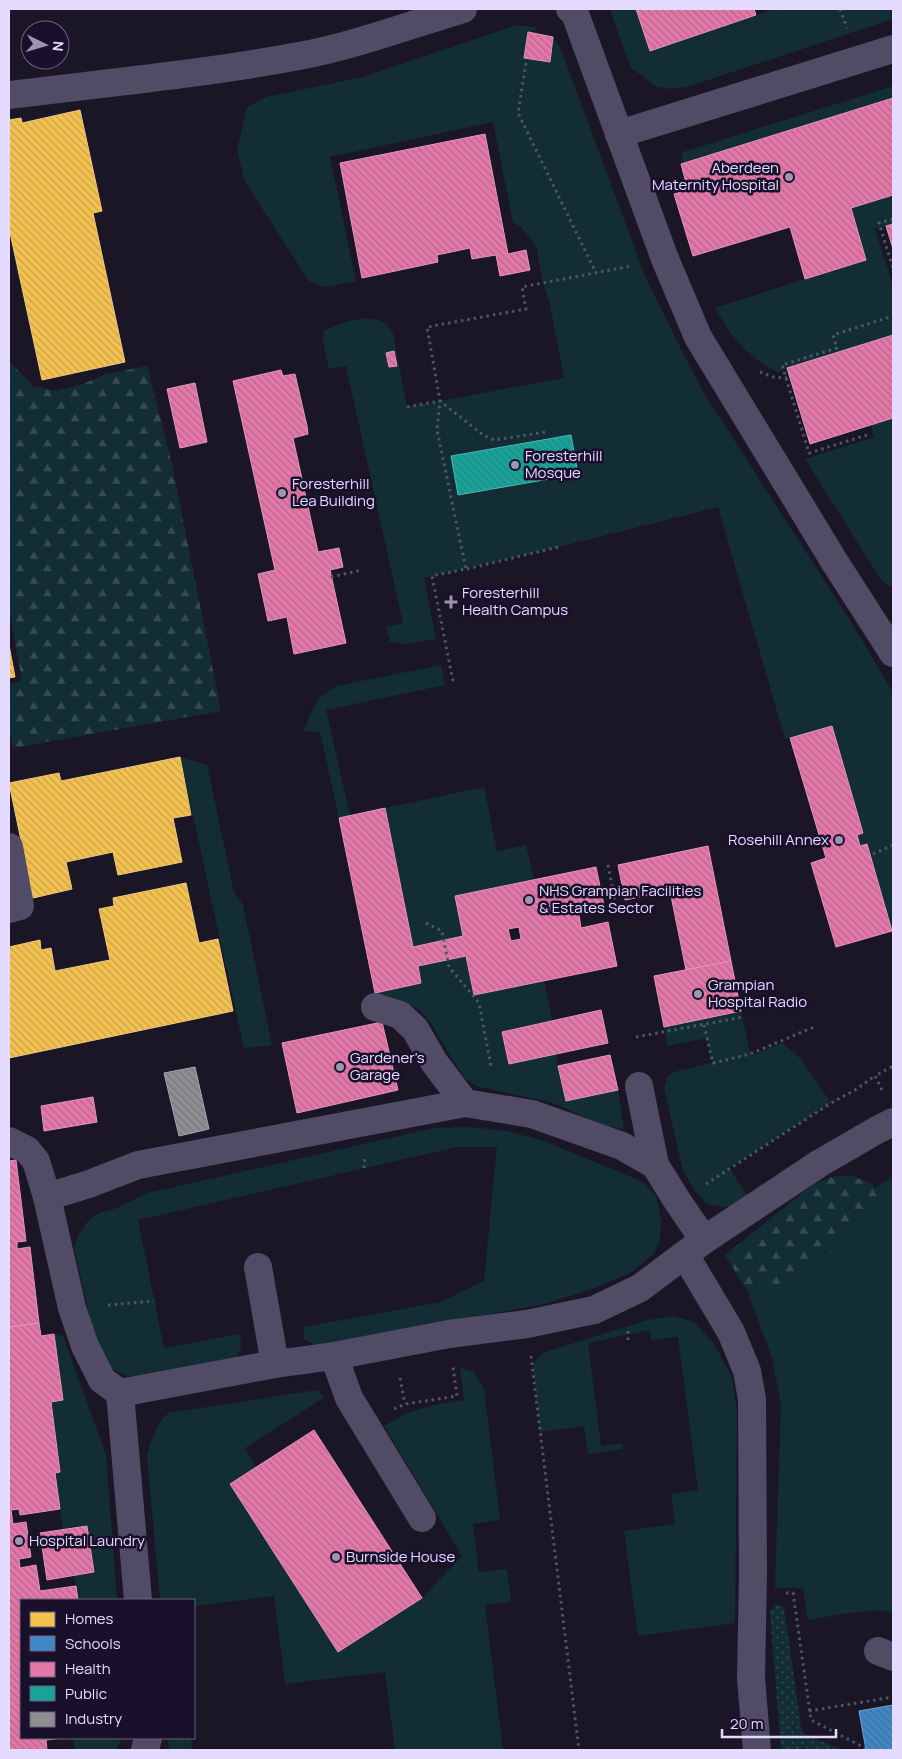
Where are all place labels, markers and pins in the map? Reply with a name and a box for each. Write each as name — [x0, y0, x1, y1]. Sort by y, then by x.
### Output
place label: Aberdeen Maternity Hospital — [652, 157, 779, 195]
marker: Aberdeen Maternity Hospital — [783, 171, 795, 183]
place label: Foresterhill Mosque — [525, 445, 602, 483]
marker: Foresterhill Mosque — [509, 459, 521, 471]
place label: Foresterhill Lea Building — [292, 473, 375, 511]
marker: Foresterhill Lea Building — [276, 487, 288, 499]
place label: Foresterhill Health Campus — [462, 582, 568, 620]
marker: Foresterhill Health Campus — [444, 595, 458, 609]
place label: Rosehill Annex — [728, 829, 829, 850]
marker: Rosehill Annex — [833, 834, 845, 846]
place label: NHS Grampian Facilities & Estates Sector — [539, 880, 702, 918]
marker: NHS Grampian Facilities & Estates Sector — [523, 894, 535, 906]
place label: Grampian Hospital Radio — [708, 974, 807, 1012]
marker: Grampian Hospital Radio — [692, 988, 704, 1000]
place label: Gardener's Garage — [350, 1047, 425, 1085]
marker: Gardener's Garage — [334, 1061, 346, 1073]
place label: Hospital Laundry — [29, 1530, 145, 1551]
marker: Hospital Laundry — [13, 1535, 25, 1547]
place label: Burnside House — [346, 1546, 455, 1567]
marker: Burnside House — [330, 1551, 342, 1563]

